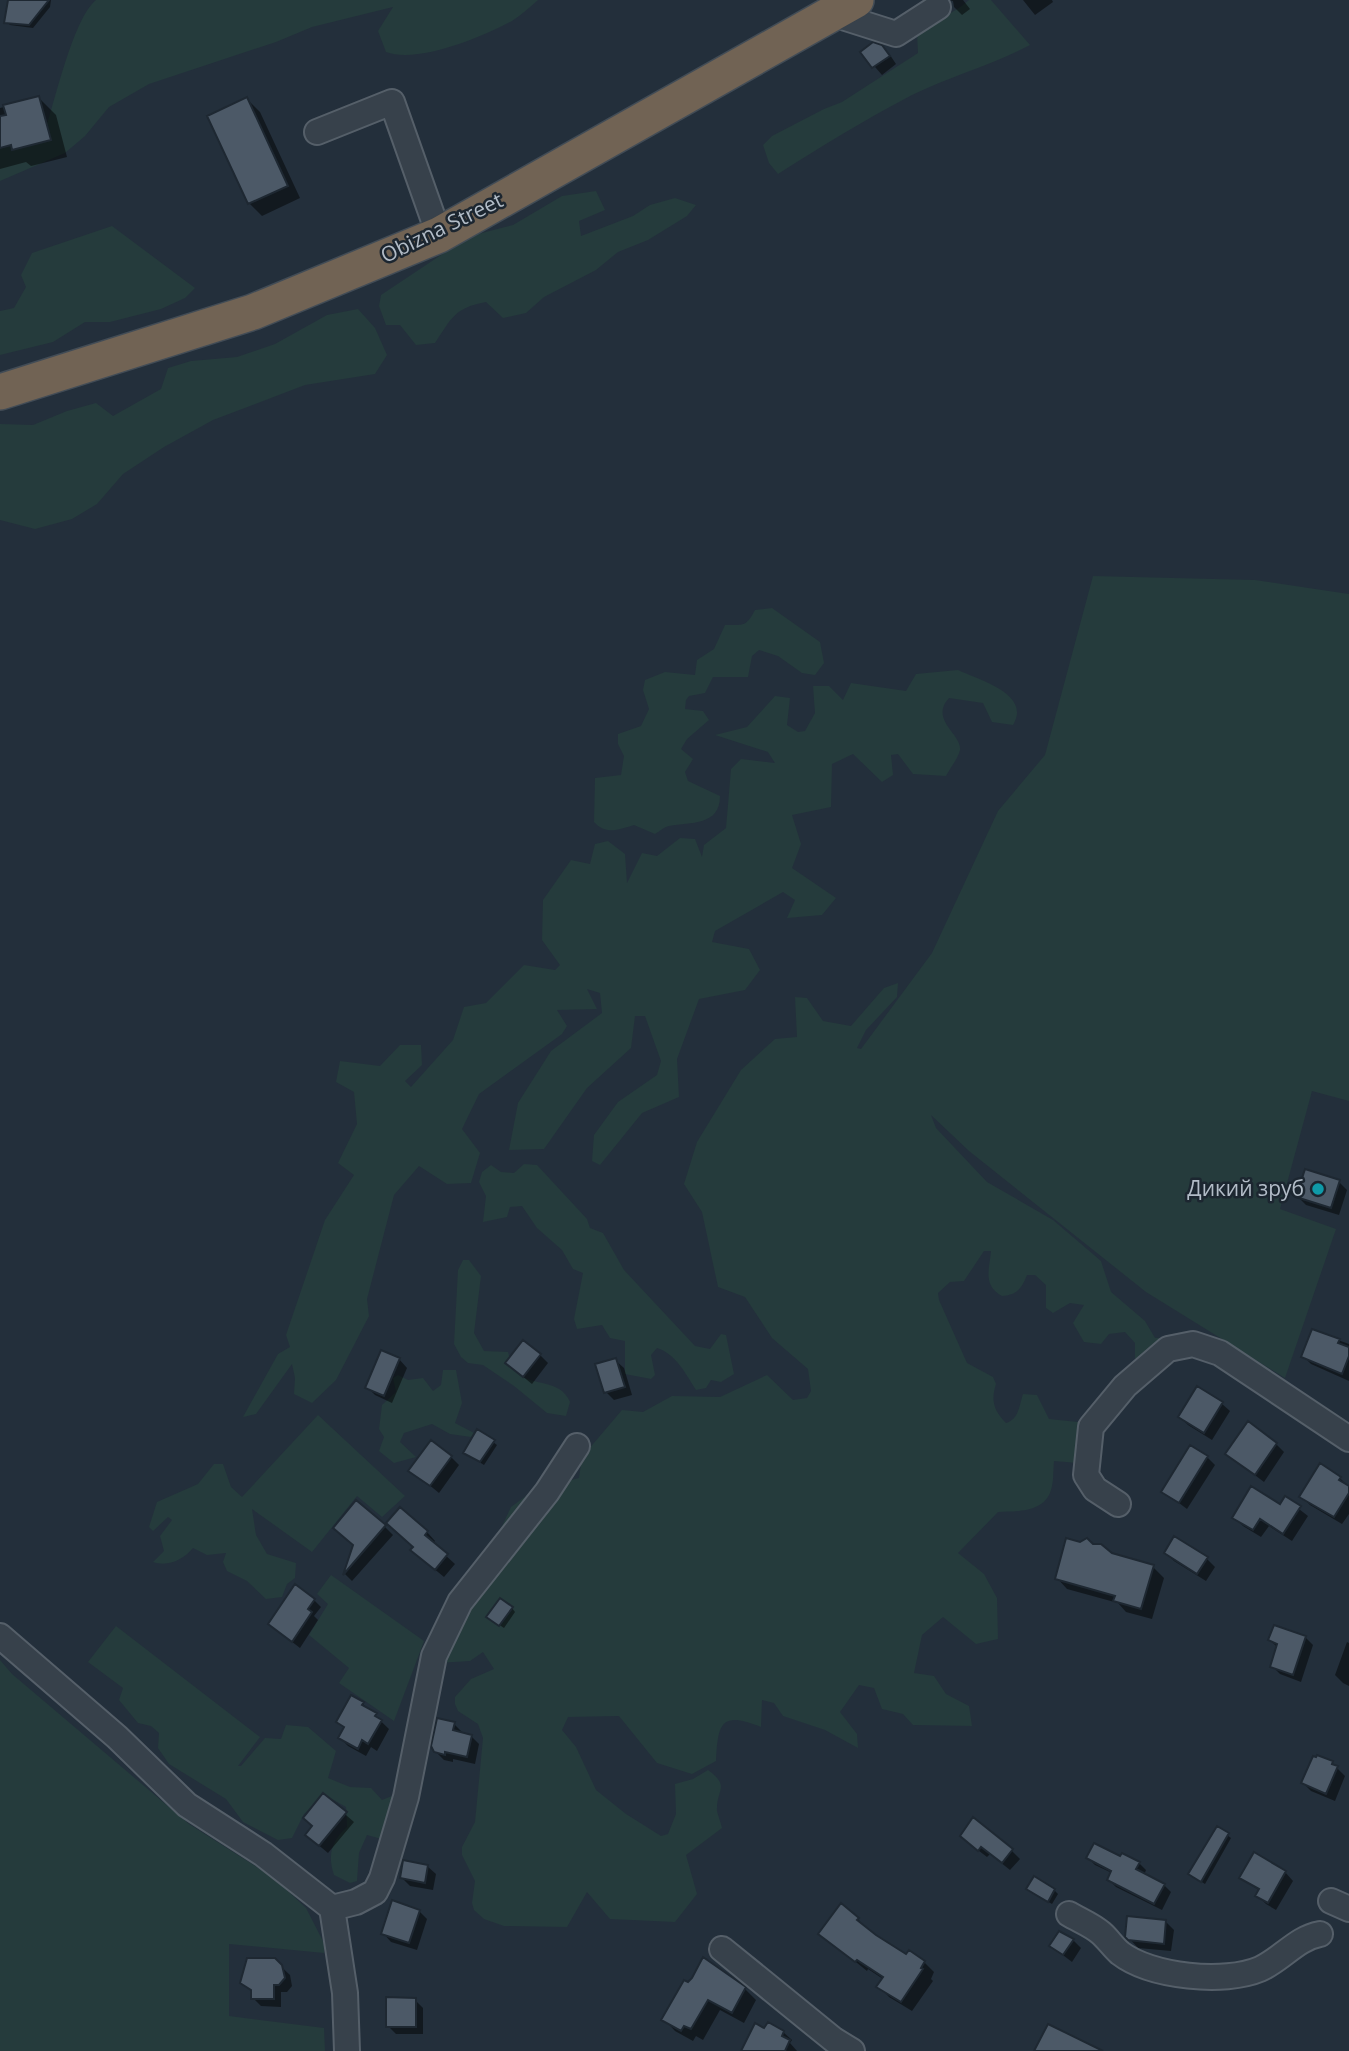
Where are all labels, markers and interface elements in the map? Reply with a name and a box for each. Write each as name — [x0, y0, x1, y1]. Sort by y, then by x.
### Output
street label: Obizna Street — [376, 185, 507, 269]
place label: Дикий зруб — [1187, 1174, 1304, 1202]
marker: Дикий зруб — [1310, 1181, 1326, 1197]

